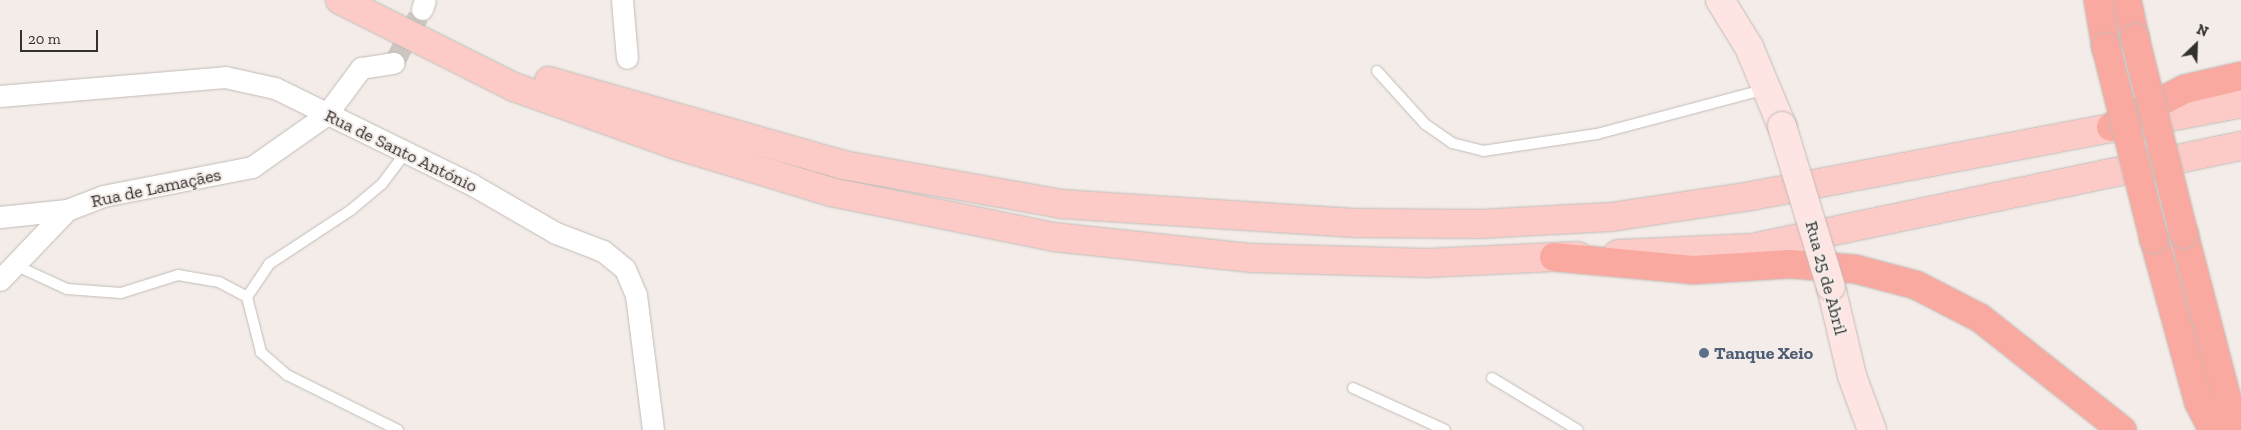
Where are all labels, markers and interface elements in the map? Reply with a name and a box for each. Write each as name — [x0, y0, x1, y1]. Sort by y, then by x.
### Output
scale bar — [22, 20, 100, 52]
north arrow — [2171, 20, 2221, 70]
text: N — [2194, 21, 2211, 41]
text: 20 m — [28, 30, 61, 48]
street label: Rua de Santo António — [321, 105, 481, 197]
street label: Rua de Lamaçães — [89, 164, 223, 212]
street label: Rua 25 de Abril — [1800, 218, 1852, 338]
place label: Tanque Xeio — [1714, 342, 1813, 364]
marker: Tanque Xeio — [1698, 347, 1710, 359]

